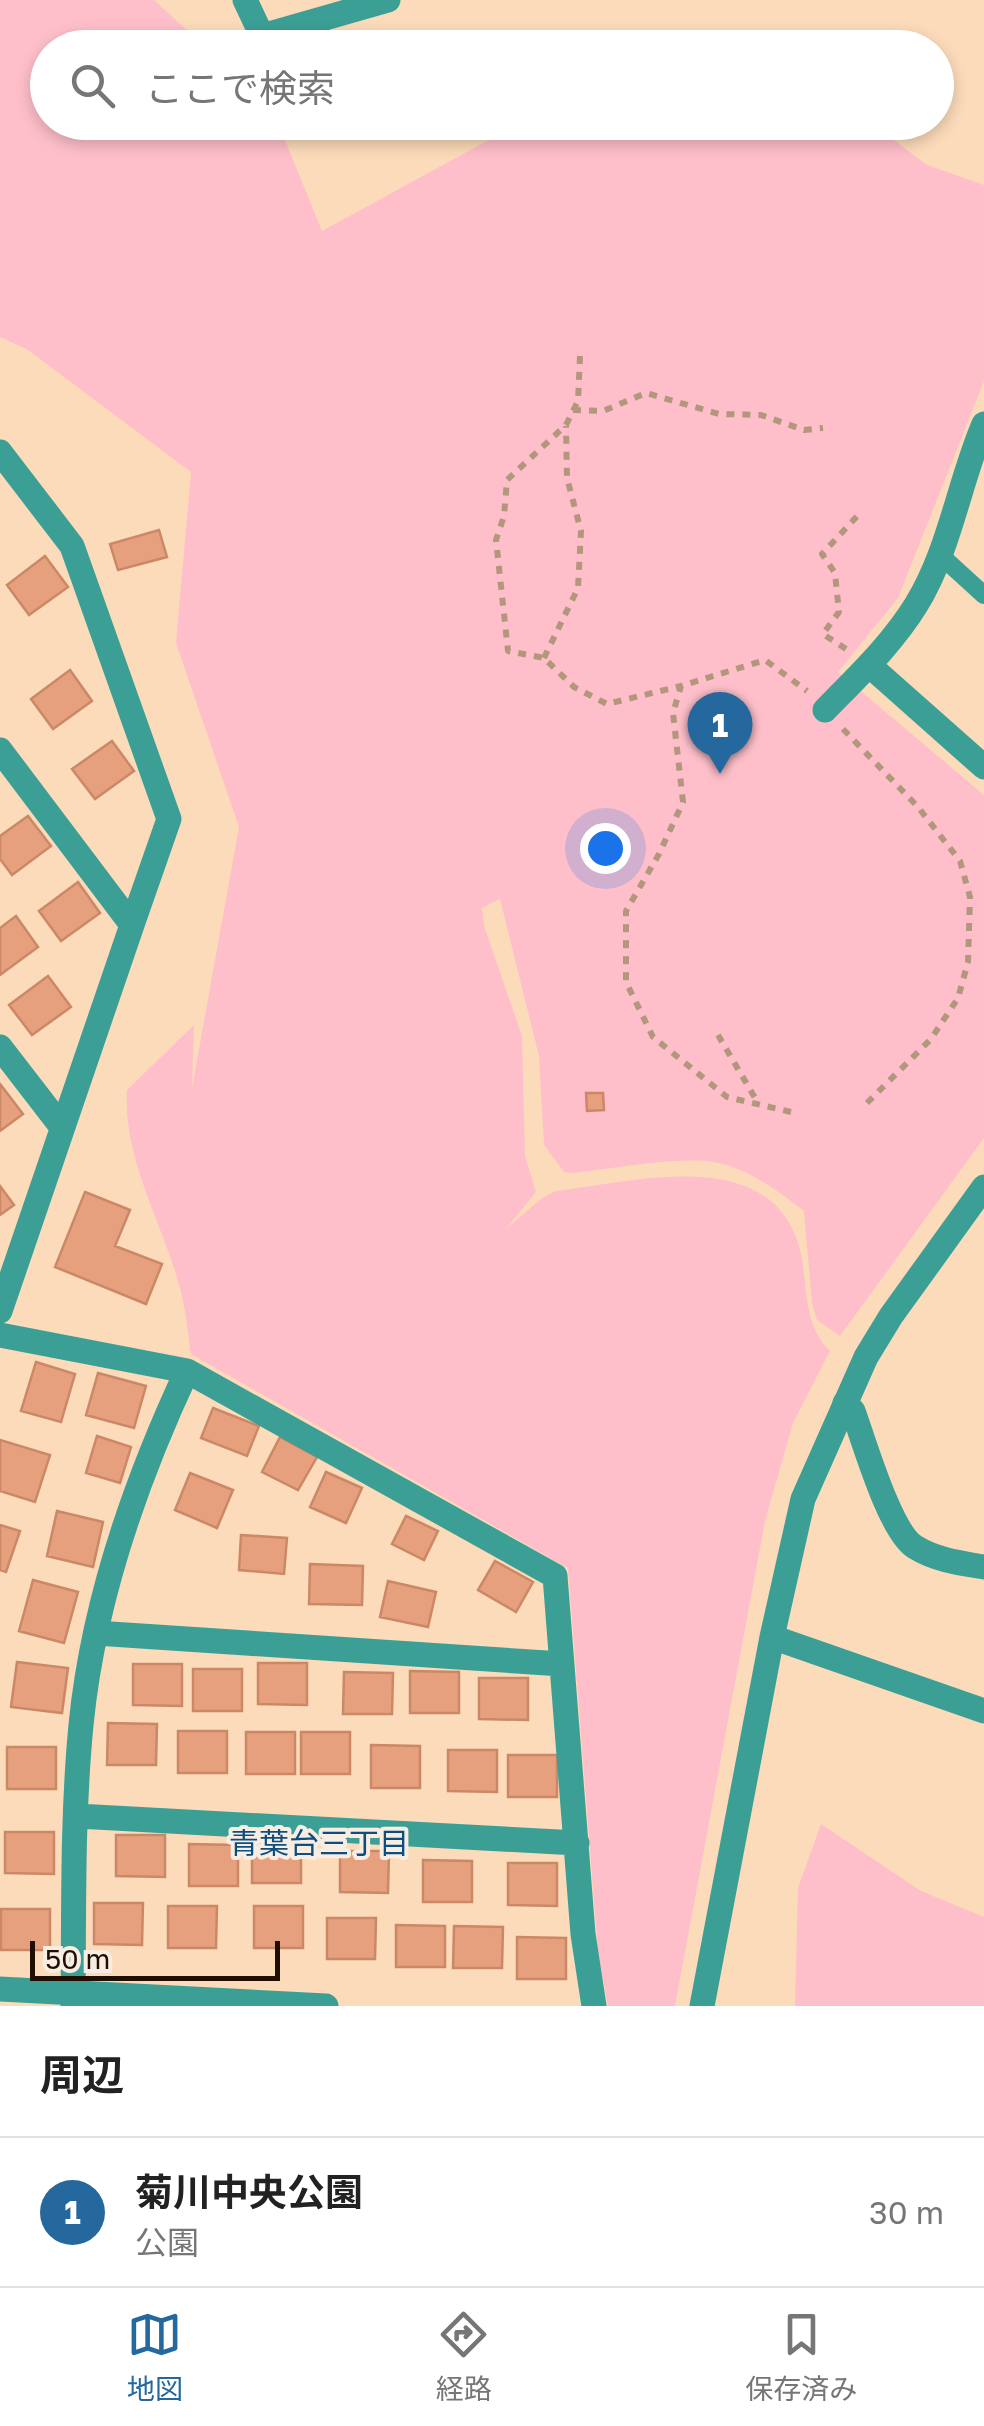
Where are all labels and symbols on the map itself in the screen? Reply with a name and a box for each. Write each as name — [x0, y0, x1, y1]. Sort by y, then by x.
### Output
pin: 1 — [688, 692, 752, 774]
your location — [580, 823, 631, 874]
district label: 青葉台三丁目 — [229, 1825, 409, 1861]
scale bar — [30, 1936, 280, 1980]

